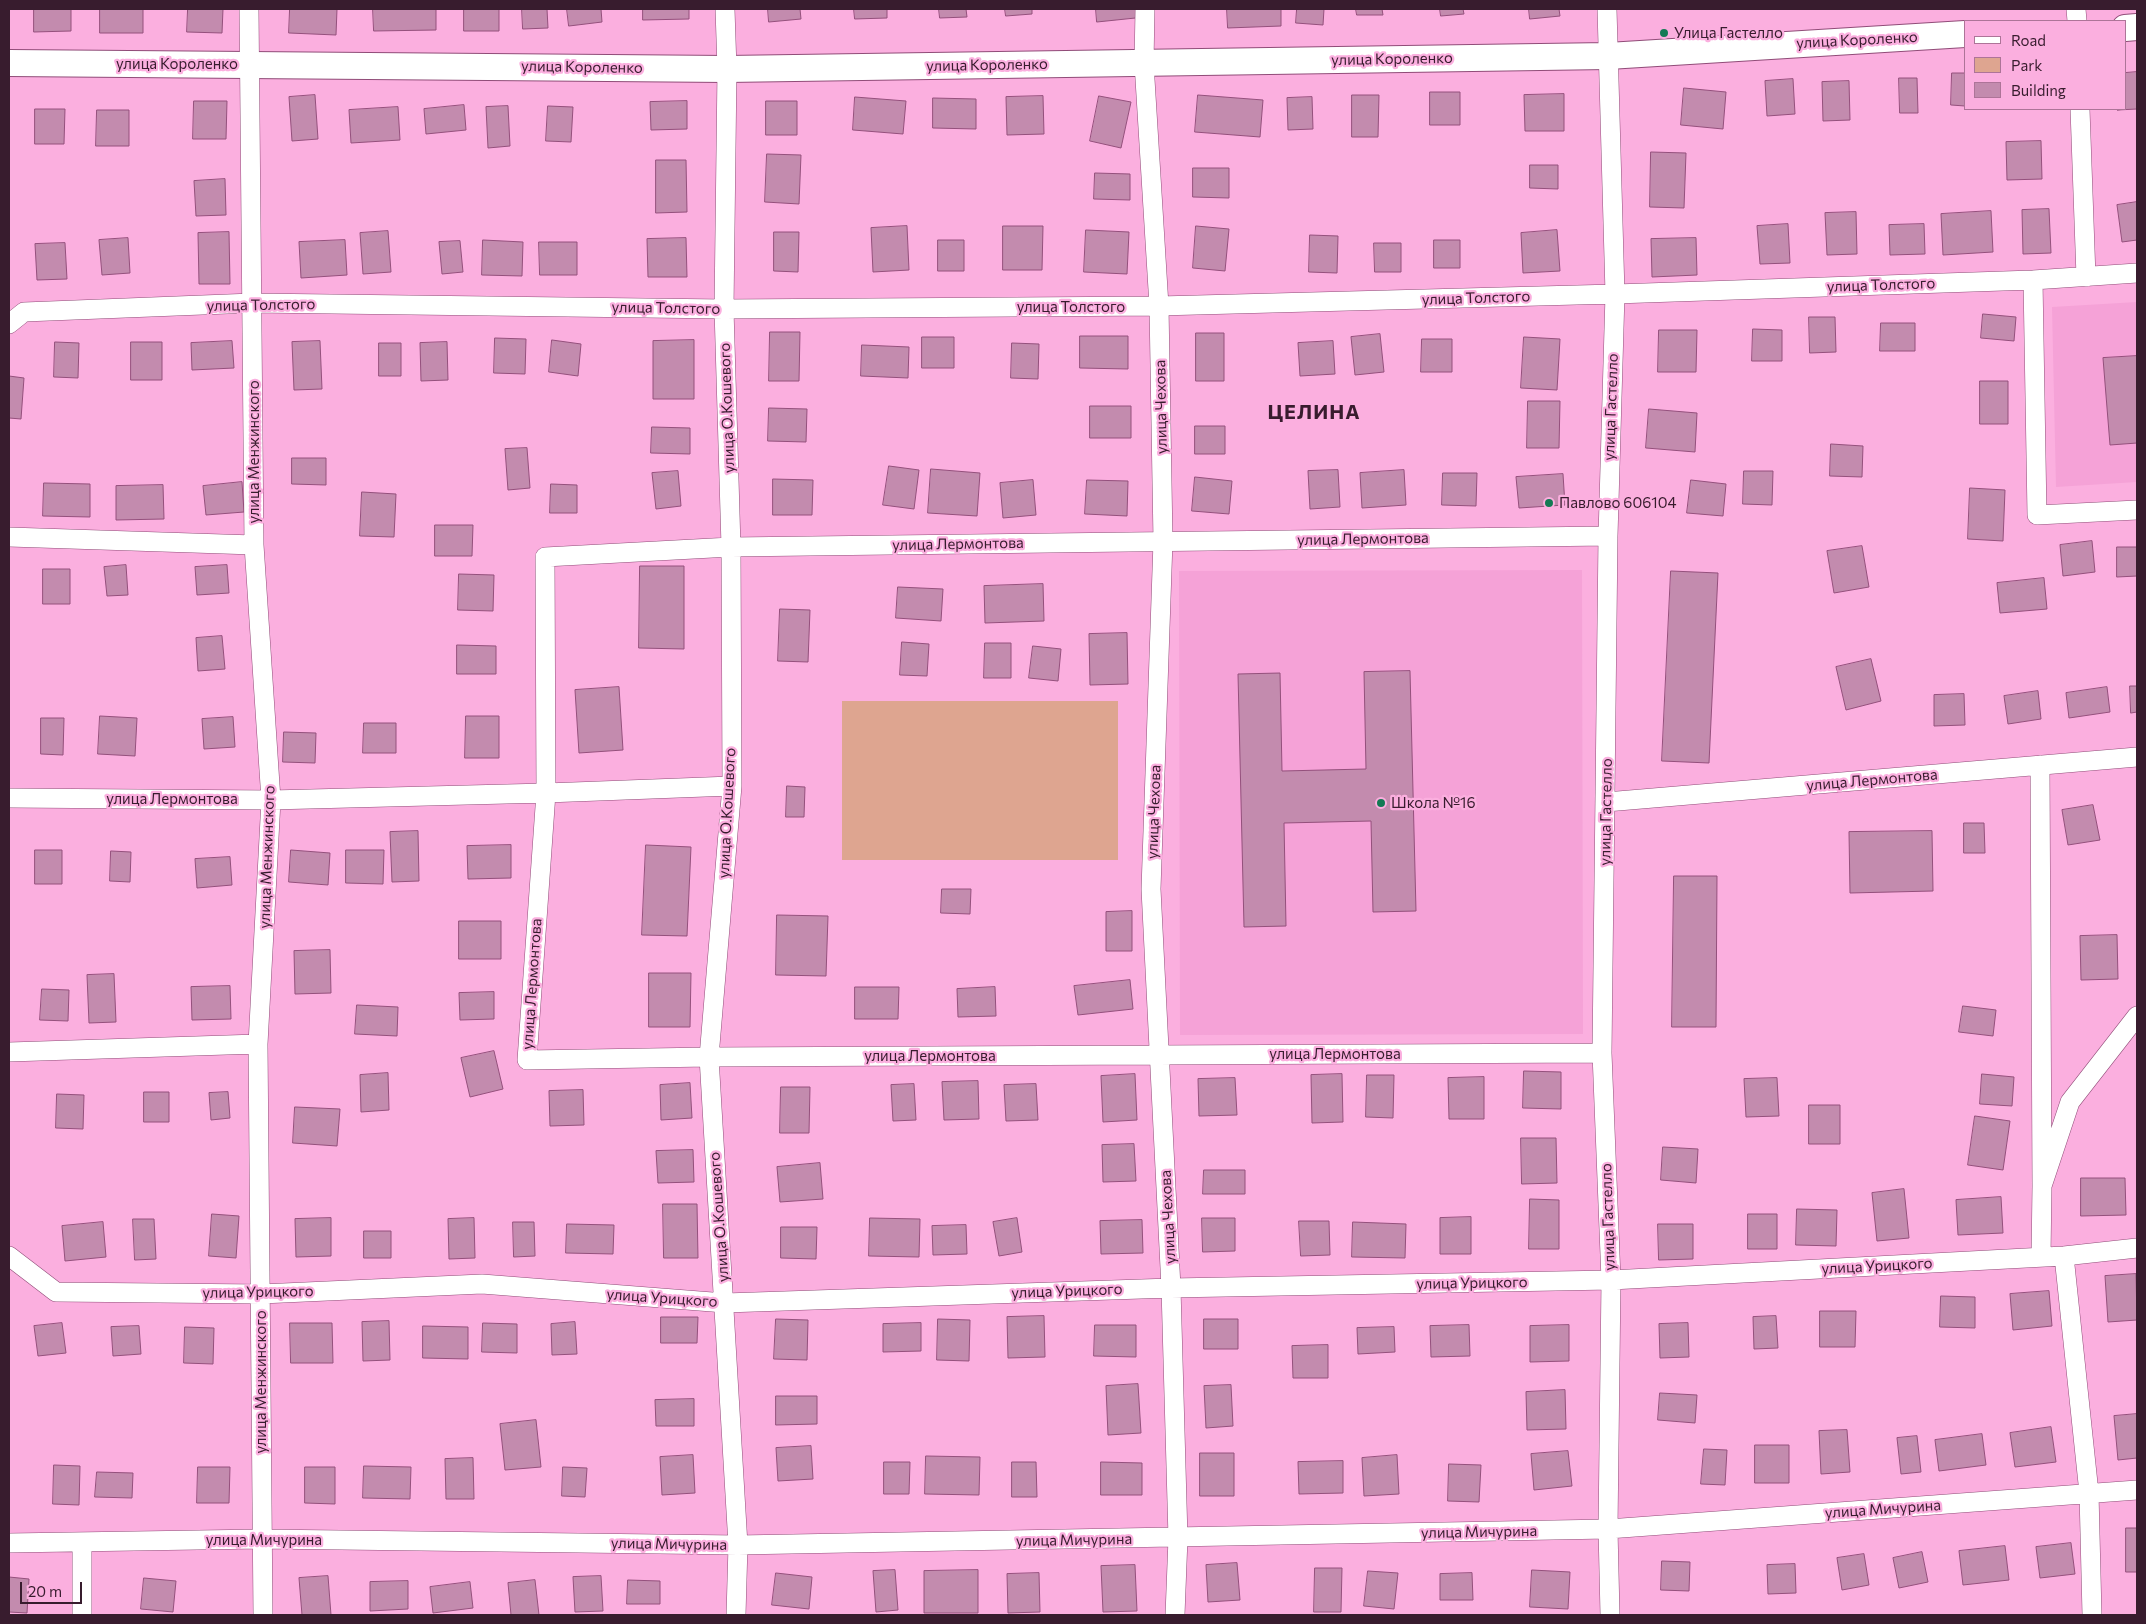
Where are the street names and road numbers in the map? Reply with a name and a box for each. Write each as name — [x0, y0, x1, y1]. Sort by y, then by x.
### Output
street label: улица Короленко — [1796, 28, 1918, 52]
street label: улица Короленко — [1331, 49, 1453, 69]
street label: улица Короленко — [116, 55, 238, 73]
street label: улица Короленко — [926, 55, 1048, 75]
street label: улица Короленко — [521, 57, 643, 77]
street label: улица Толстого — [1826, 274, 1936, 296]
street label: улица Толстого — [1421, 287, 1531, 309]
street label: улица Толстого — [207, 295, 315, 315]
street label: улица Толстого — [612, 298, 720, 318]
street label: улица Толстого — [1017, 298, 1125, 316]
street label: улица О.Кошевого — [716, 342, 738, 474]
street label: улица Гастелло — [1600, 353, 1622, 461]
street label: улица Чехова — [1151, 360, 1171, 454]
street label: улица Менжинского — [245, 380, 263, 524]
street label: улица Лермонтова — [1297, 529, 1429, 549]
street label: улица Лермонтова — [892, 534, 1024, 554]
street label: улица О.Кошевого — [715, 747, 739, 879]
street label: улица Гастелло — [1596, 758, 1616, 866]
street label: улица Чехова — [1143, 765, 1165, 859]
street label: улица Лермонтова — [1806, 765, 1938, 795]
street label: улица Менжинского — [256, 785, 278, 929]
street label: улица Лермонтова — [106, 790, 238, 808]
street label: улица Лермонтова — [518, 918, 546, 1050]
street label: улица Лермонтова — [1269, 1045, 1401, 1063]
street label: улица Лермонтова — [864, 1047, 996, 1065]
street label: улица О.Кошевого — [705, 1151, 733, 1283]
street label: улица Гастелло — [1597, 1163, 1619, 1271]
street label: улица Чехова — [1157, 1169, 1179, 1265]
street label: улица Урицкого — [1821, 1254, 1933, 1278]
street label: улица Урицкого — [1416, 1273, 1528, 1293]
street label: улица Урицкого — [1011, 1280, 1123, 1302]
street label: улица Урицкого — [202, 1282, 314, 1302]
street label: улица Урицкого — [606, 1285, 718, 1311]
street label: улица Менжинского — [252, 1310, 270, 1454]
street label: улица Мичурина — [1824, 1496, 1942, 1522]
street label: улица Мичурина — [1421, 1522, 1537, 1542]
street label: улица Мичурина — [1016, 1530, 1132, 1550]
street label: улица Мичурина — [206, 1531, 322, 1549]
street label: улица Мичурина — [611, 1534, 727, 1554]

